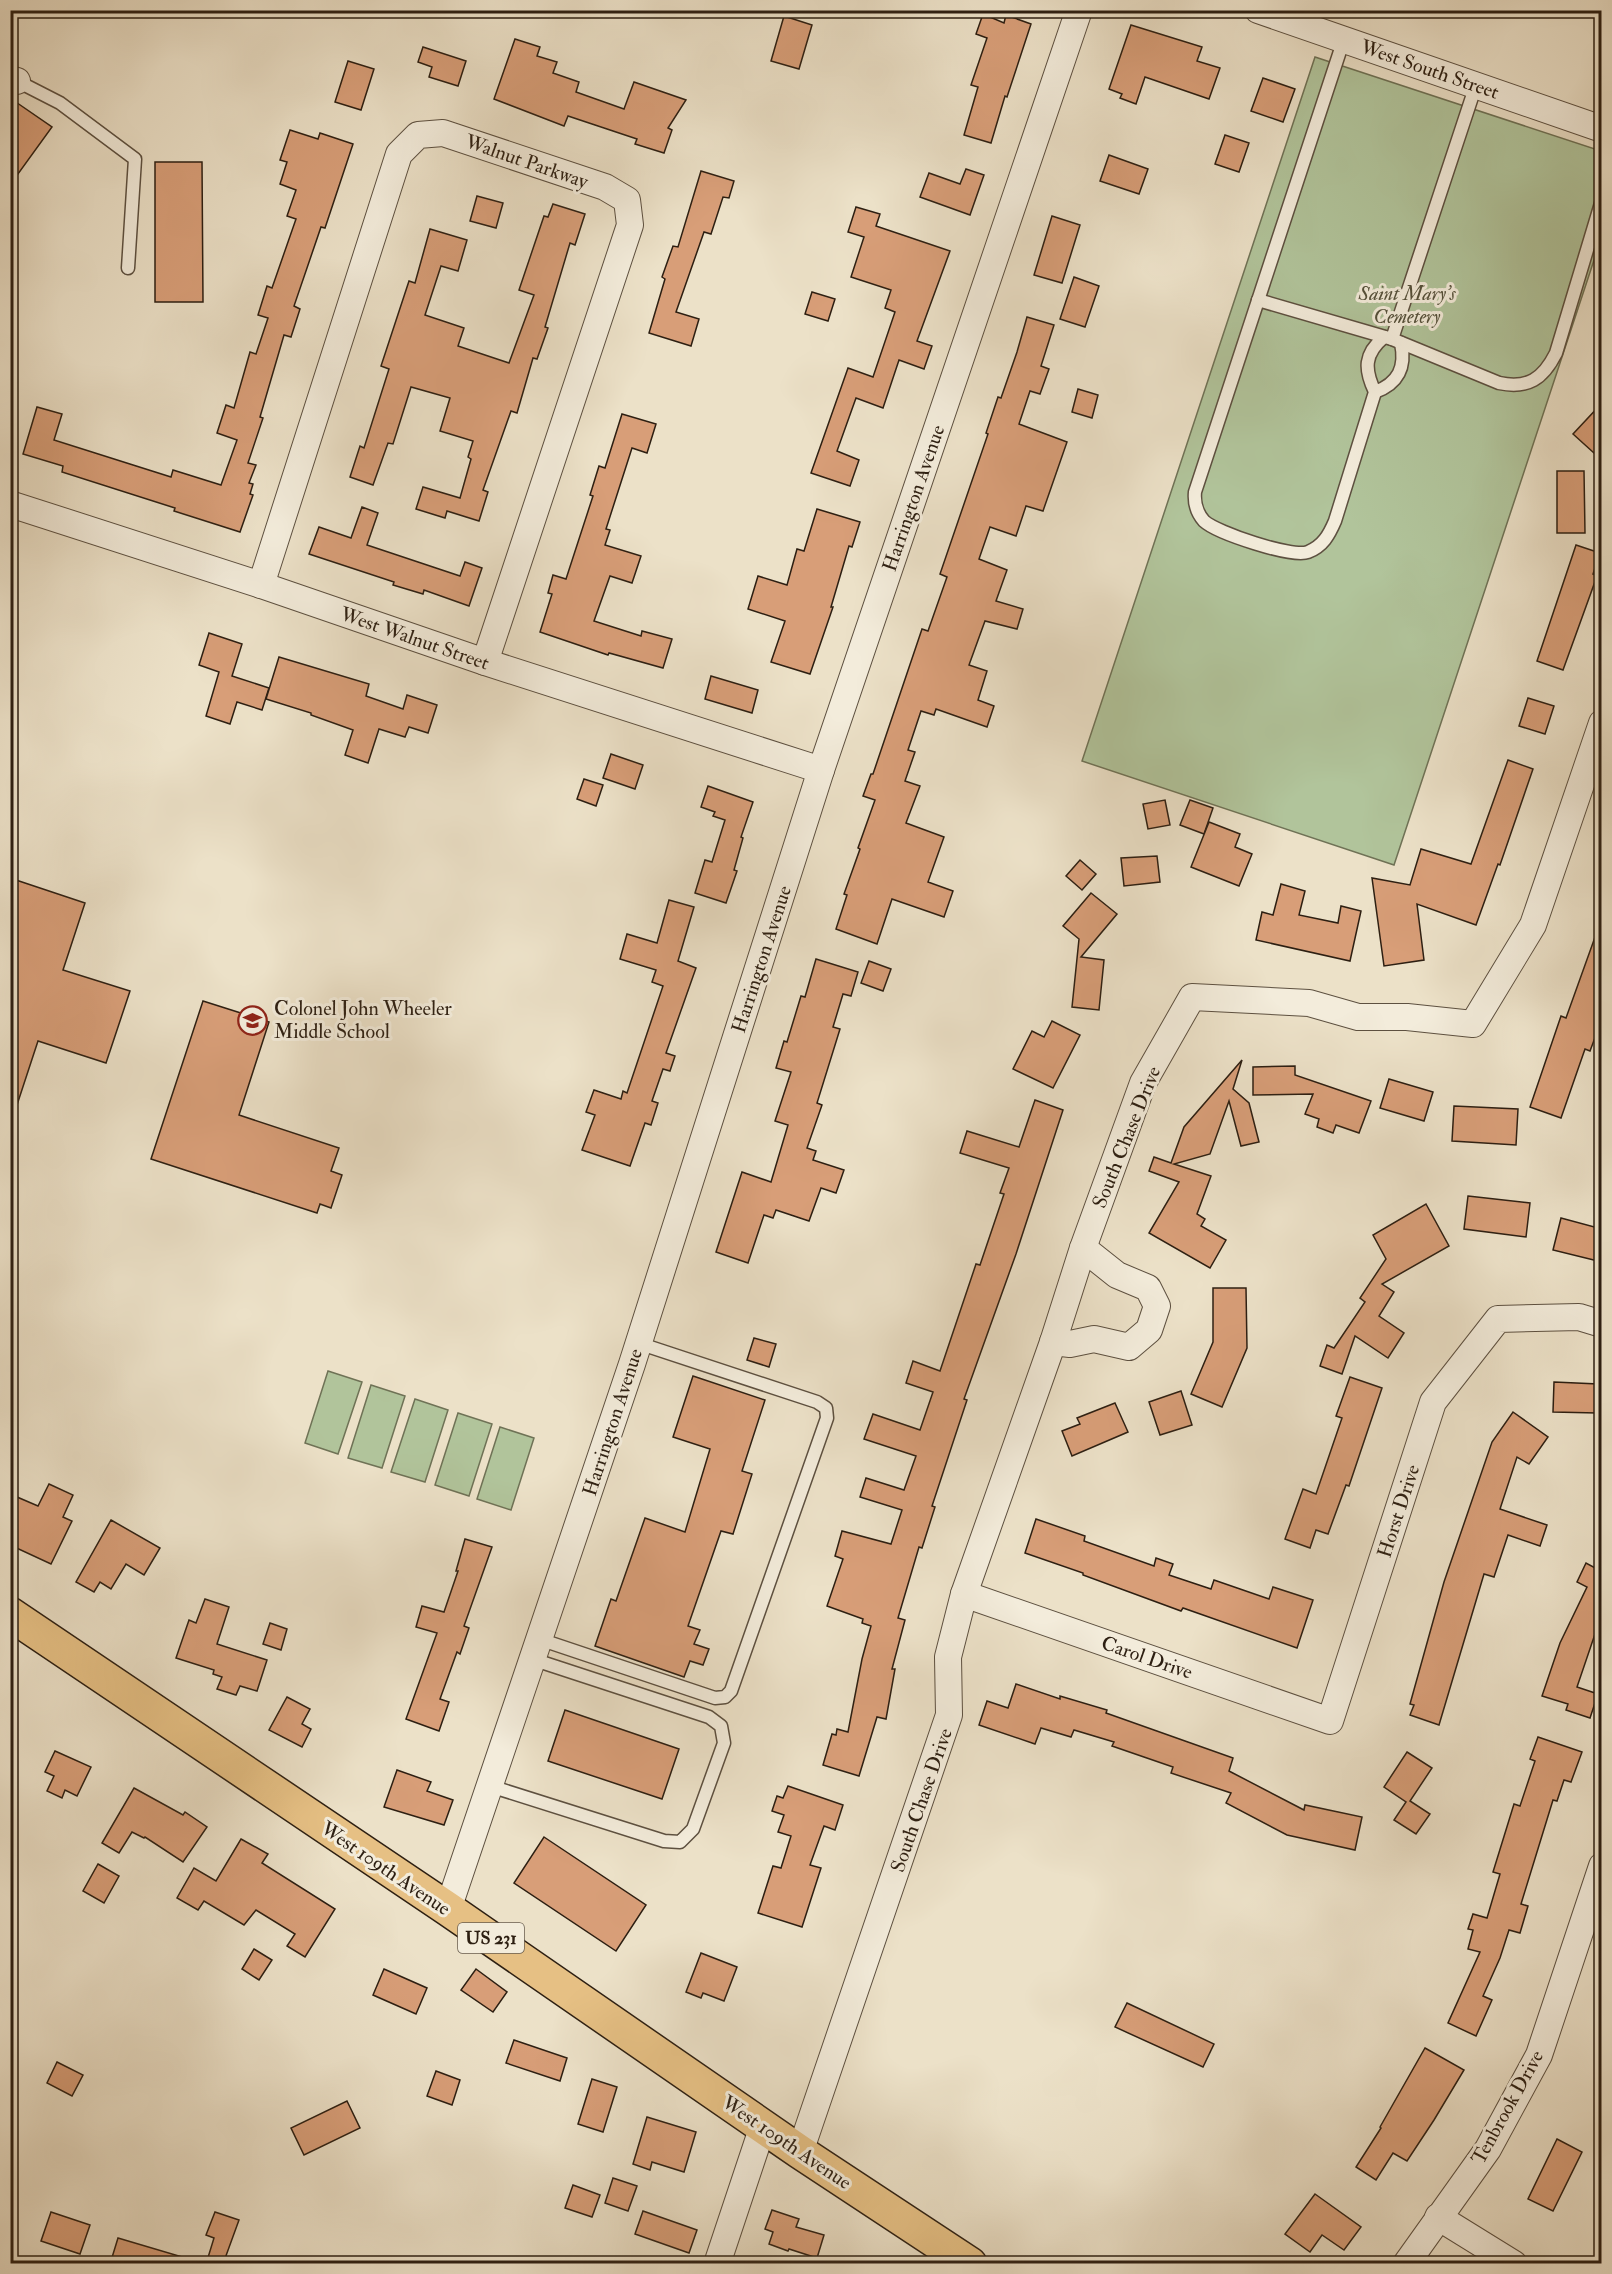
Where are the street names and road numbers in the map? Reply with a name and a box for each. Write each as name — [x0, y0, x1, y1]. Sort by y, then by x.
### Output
street label: West South Street — [1356, 34, 1503, 105]
street label: Walnut Parkway — [461, 128, 593, 195]
street label: Harrington Avenue — [877, 422, 950, 575]
street label: West Walnut Street — [336, 601, 493, 676]
street label: Harrington Avenue — [726, 882, 797, 1036]
street label: South Chase Drive — [1087, 1063, 1166, 1212]
street label: Harrington Avenue — [577, 1345, 648, 1499]
street label: Horst Drive — [1372, 1461, 1425, 1561]
street label: Carol Drive — [1098, 1630, 1196, 1685]
street label: South Chase Drive — [885, 1725, 958, 1876]
street label: West 109th Avenue — [315, 1815, 455, 1921]
road number: US 231 — [458, 1923, 524, 1953]
street label: Tenbrook Drive — [1466, 2046, 1549, 2169]
street label: West 109th Avenue — [716, 2089, 856, 2195]

